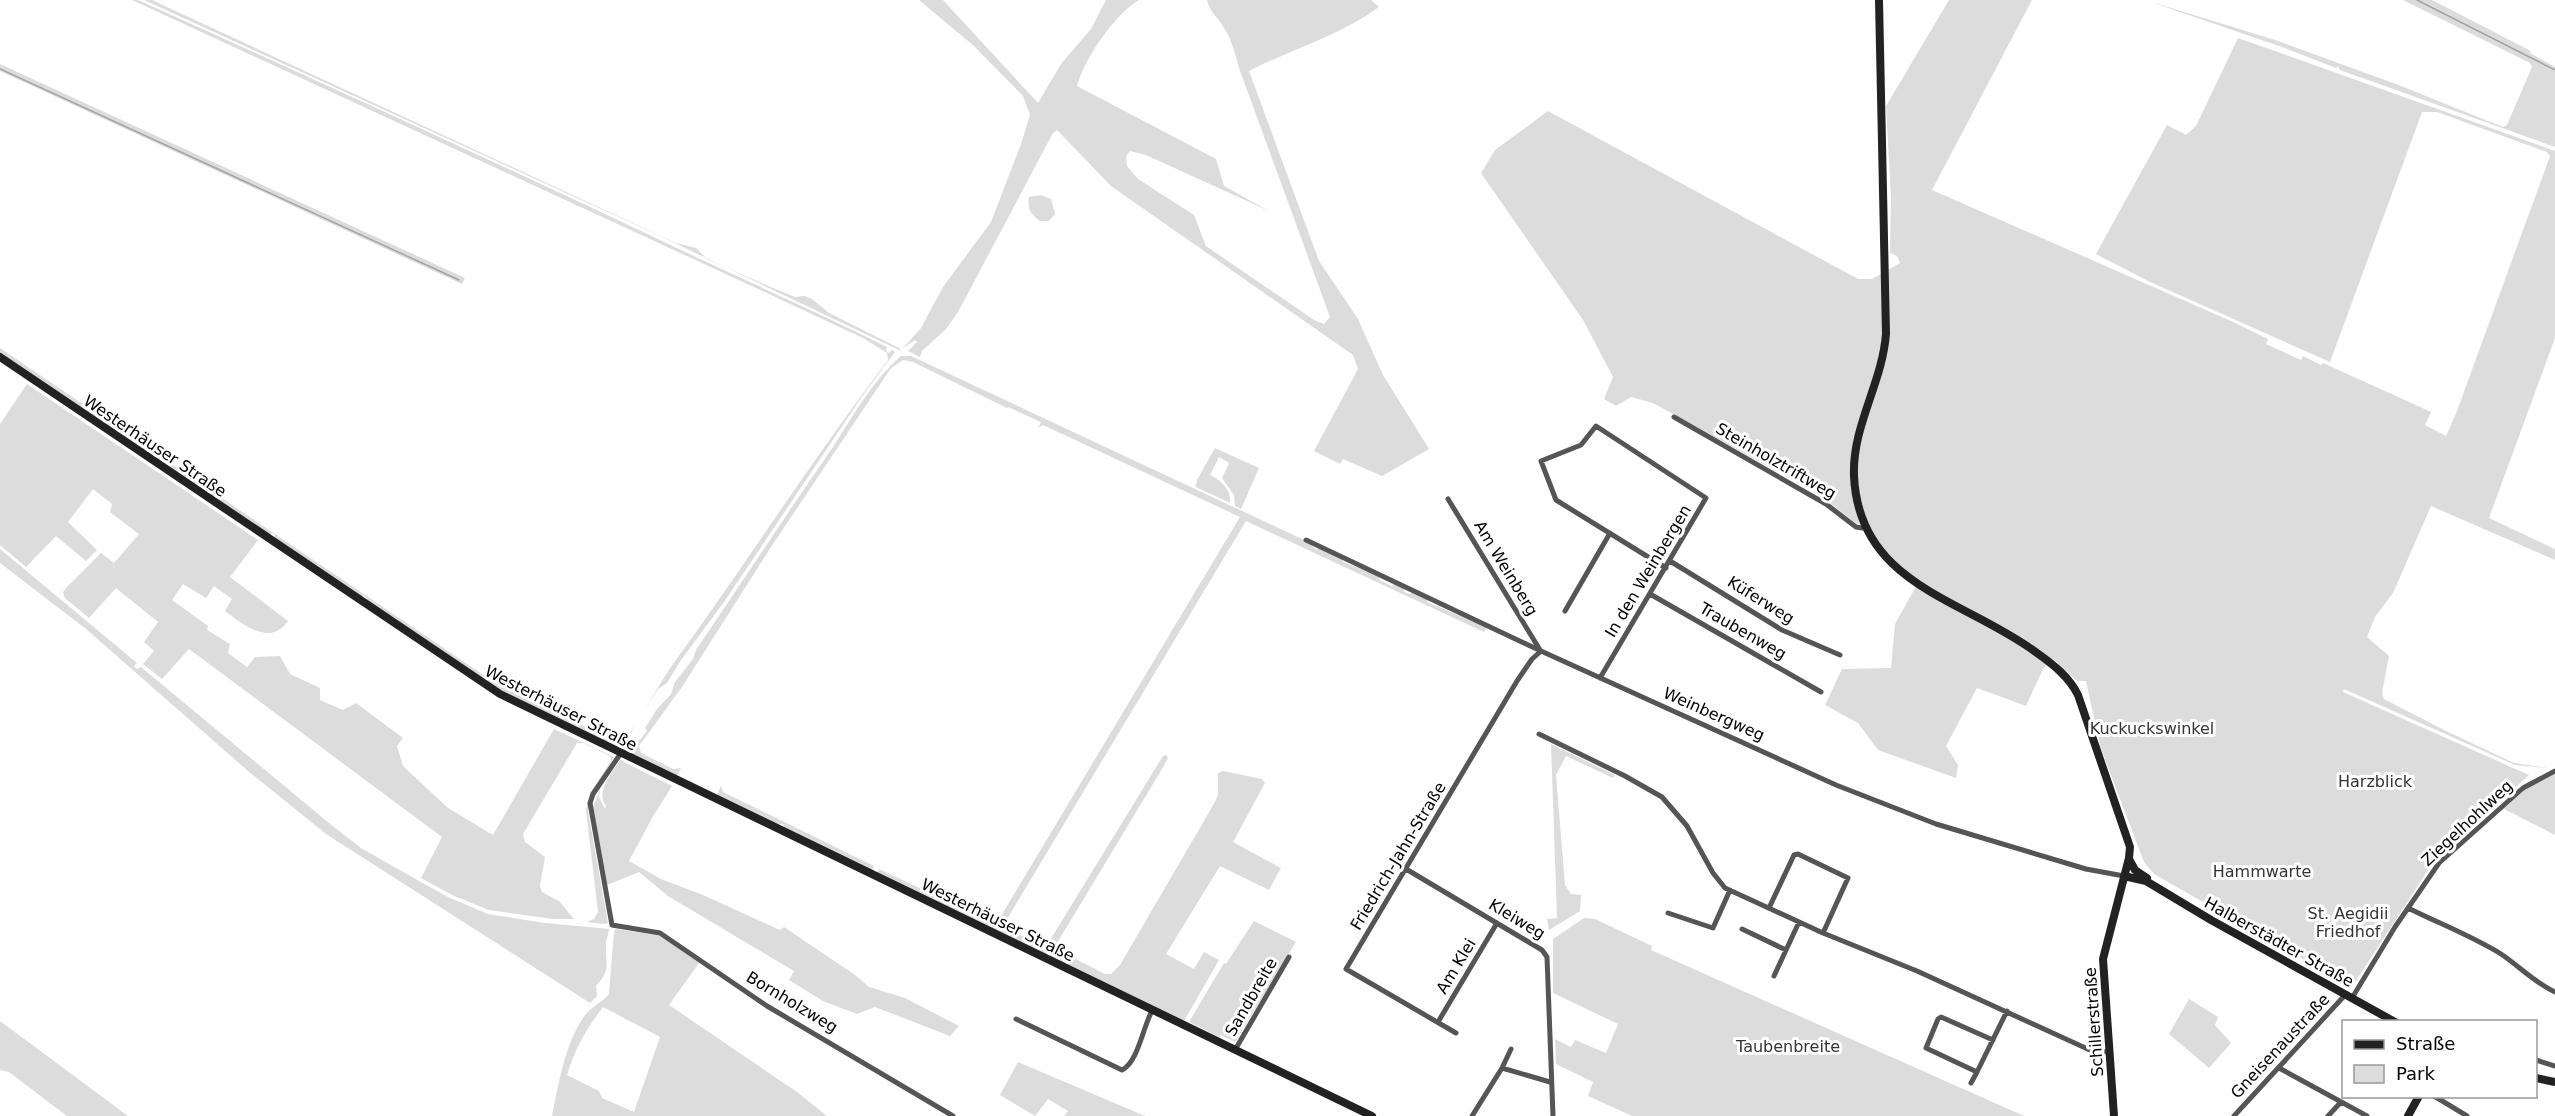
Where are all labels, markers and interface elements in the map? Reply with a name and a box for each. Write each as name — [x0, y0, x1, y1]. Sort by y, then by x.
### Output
street label: Westerhäuser Straße — [80, 391, 230, 501]
street label: Steinholztriftweg — [1713, 419, 1839, 503]
street label: In den Weinbergen — [1601, 501, 1695, 641]
street label: Am Weinberg — [1470, 517, 1542, 619]
street label: Küferweg — [1724, 572, 1798, 628]
street label: Traubenweg — [1695, 598, 1790, 664]
street label: Westerhäuser Straße — [482, 661, 640, 755]
street label: Weinbergweg — [1660, 683, 1768, 745]
park label: Kuckuckswinkel — [2090, 719, 2214, 738]
park label: Harzblick — [2338, 772, 2413, 791]
street label: Ziegelhohlweg — [2418, 776, 2516, 870]
street label: Friedrich-Jahn-Straße — [1346, 779, 1450, 933]
park label: Hammwarte — [2213, 862, 2311, 881]
street label: Westerhäuser Straße — [918, 875, 1078, 965]
street label: Halberstädter Straße — [2201, 893, 2357, 991]
street label: Kleiweg — [1485, 895, 1549, 943]
park label: St. Aegidii Friedhof — [2308, 904, 2388, 941]
street label: Am Klei — [1432, 935, 1480, 997]
street label: Sandbreite — [1221, 955, 1281, 1039]
street label: Bornholzweg — [743, 967, 841, 1037]
street label: Schillerstraße — [2081, 967, 2107, 1077]
street label: Gneisenaustraße — [2227, 990, 2333, 1102]
legend — [2342, 1020, 2537, 1098]
text: Straße — [2396, 1033, 2455, 1054]
park label: Taubenbreite — [1735, 1037, 1840, 1056]
text: Park — [2396, 1063, 2435, 1084]

